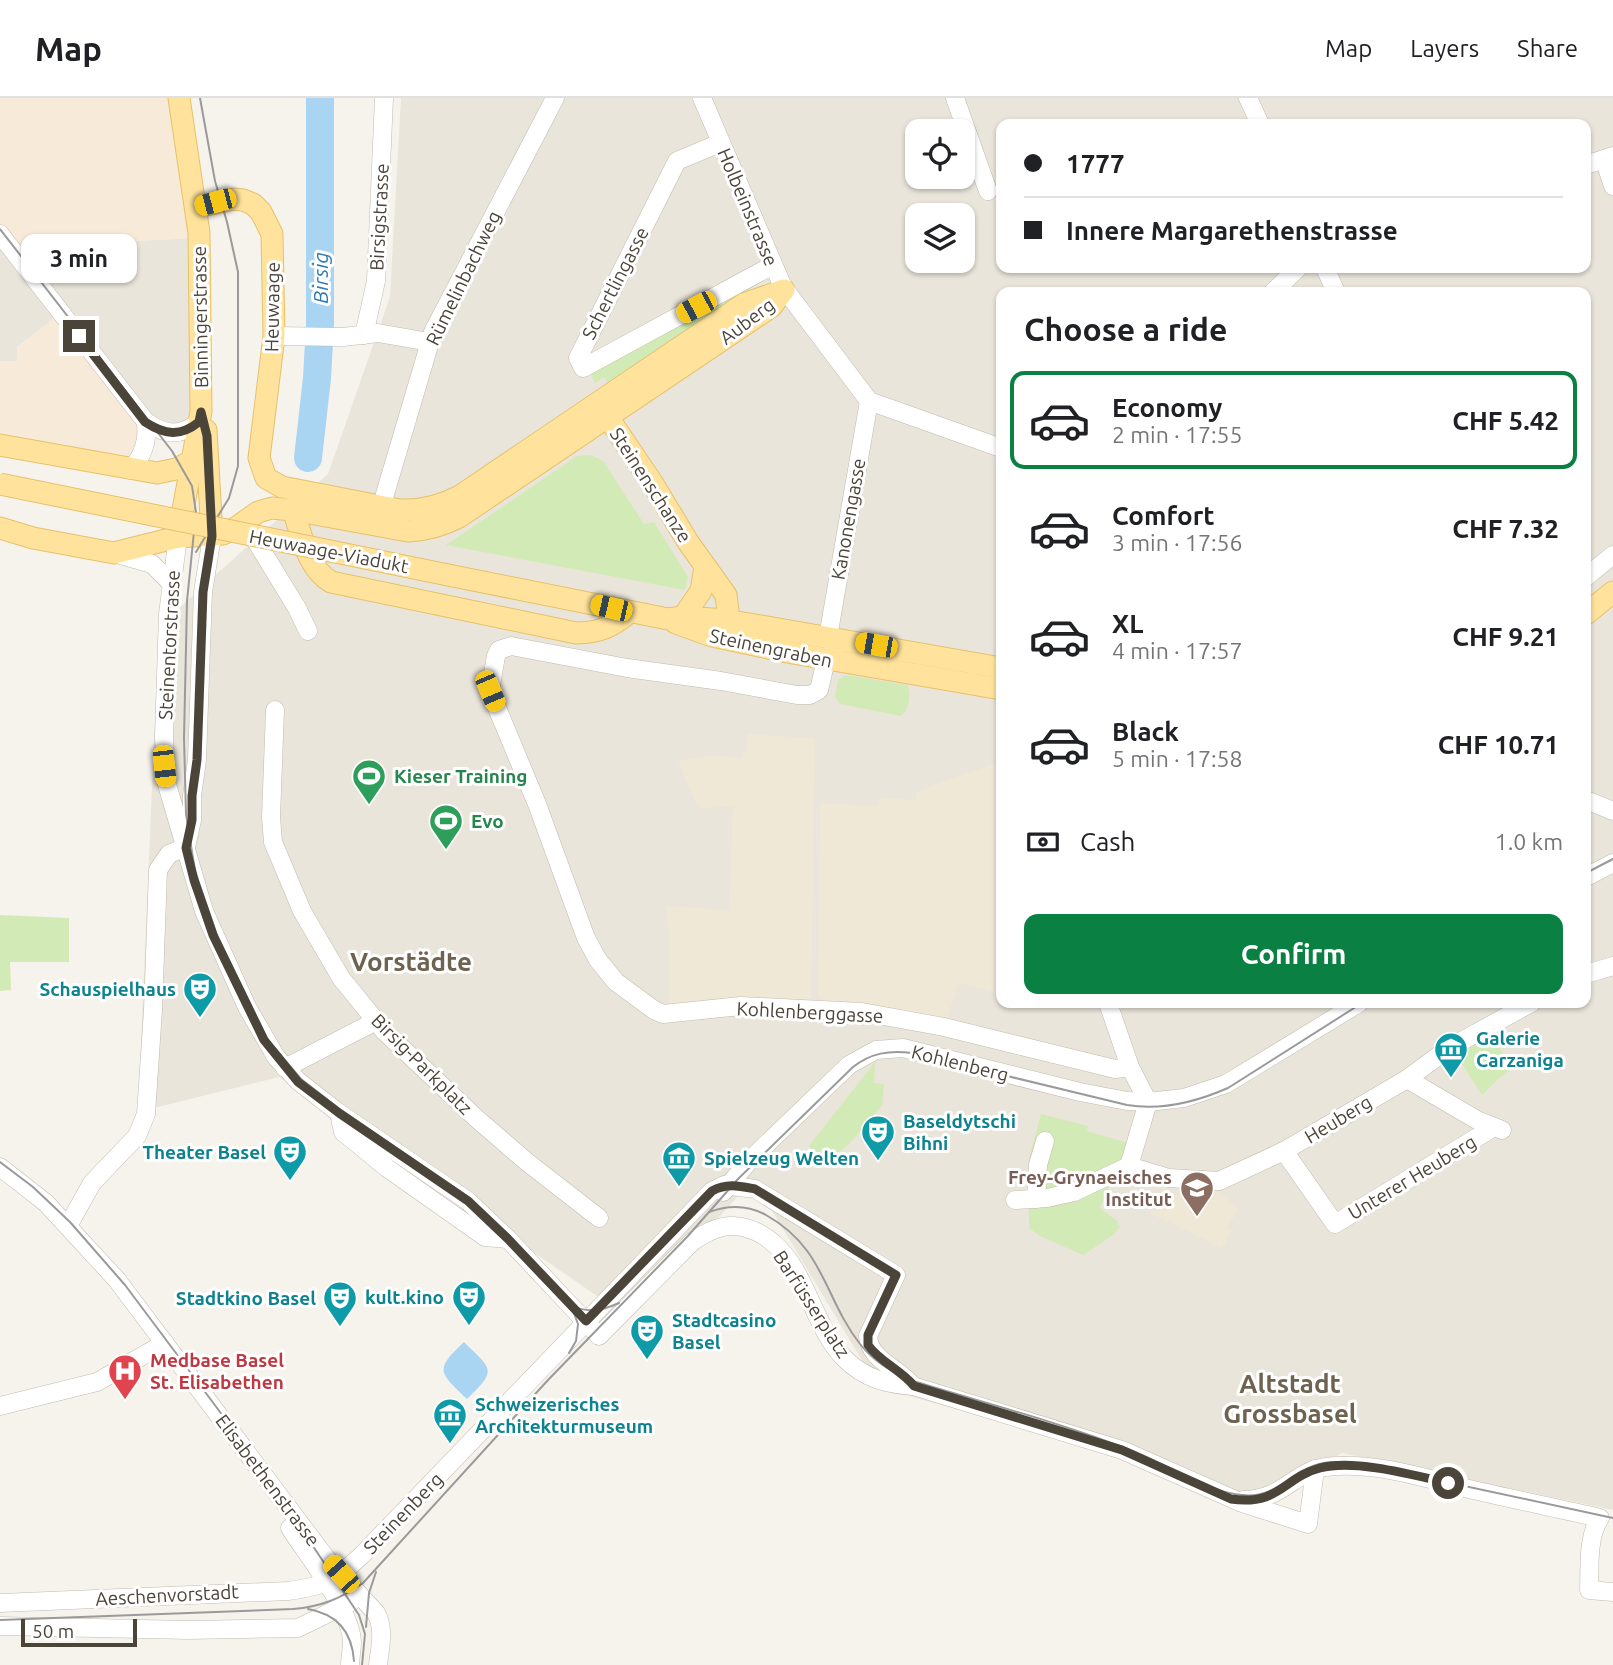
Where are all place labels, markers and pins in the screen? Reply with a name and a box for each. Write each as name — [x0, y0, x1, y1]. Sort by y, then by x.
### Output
sports icon: Kieser Training — [350, 757, 388, 806]
place label: Kieser Training — [394, 765, 528, 787]
sports icon: Evo — [427, 802, 465, 851]
place label: Evo — [471, 810, 504, 832]
theatre icon: Schauspielhaus — [181, 970, 219, 1019]
place label: Schauspielhaus — [39, 978, 176, 1000]
place label: Galerie Carzaniga — [1476, 1027, 1564, 1071]
museum icon: Galerie Carzaniga — [1432, 1030, 1470, 1079]
place label: Baseldytschi Bihni — [903, 1110, 1016, 1154]
theatre icon: Baseldytschi Bihni — [859, 1113, 897, 1162]
theatre icon: Theater Basel — [271, 1133, 309, 1182]
museum icon: Spielzeug Welten — [660, 1139, 698, 1188]
place label: Theater Basel — [142, 1141, 266, 1163]
place label: Spielzeug Welten — [704, 1147, 859, 1169]
place label: Frey-Grynaeisches Institut — [1008, 1166, 1172, 1210]
school or university icon: Frey-Grynaeisches Institut — [1178, 1169, 1216, 1218]
theatre icon: kult.kino — [450, 1278, 488, 1327]
theatre icon: Stadtkino Basel — [321, 1279, 359, 1328]
place label: kult.kino — [365, 1286, 444, 1308]
place label: Stadtkino Basel — [176, 1287, 316, 1309]
place label: Stadtcasino Basel — [672, 1309, 776, 1353]
theatre icon: Stadtcasino Basel — [628, 1312, 666, 1361]
place label: Medbase Basel St. Elisabethen — [150, 1349, 284, 1393]
hospital icon: Medbase Basel St. Elisabethen — [106, 1352, 144, 1401]
place label: Schweizerisches Architekturmuseum — [475, 1393, 653, 1437]
museum icon: Schweizerisches Architekturmuseum — [431, 1396, 469, 1445]

